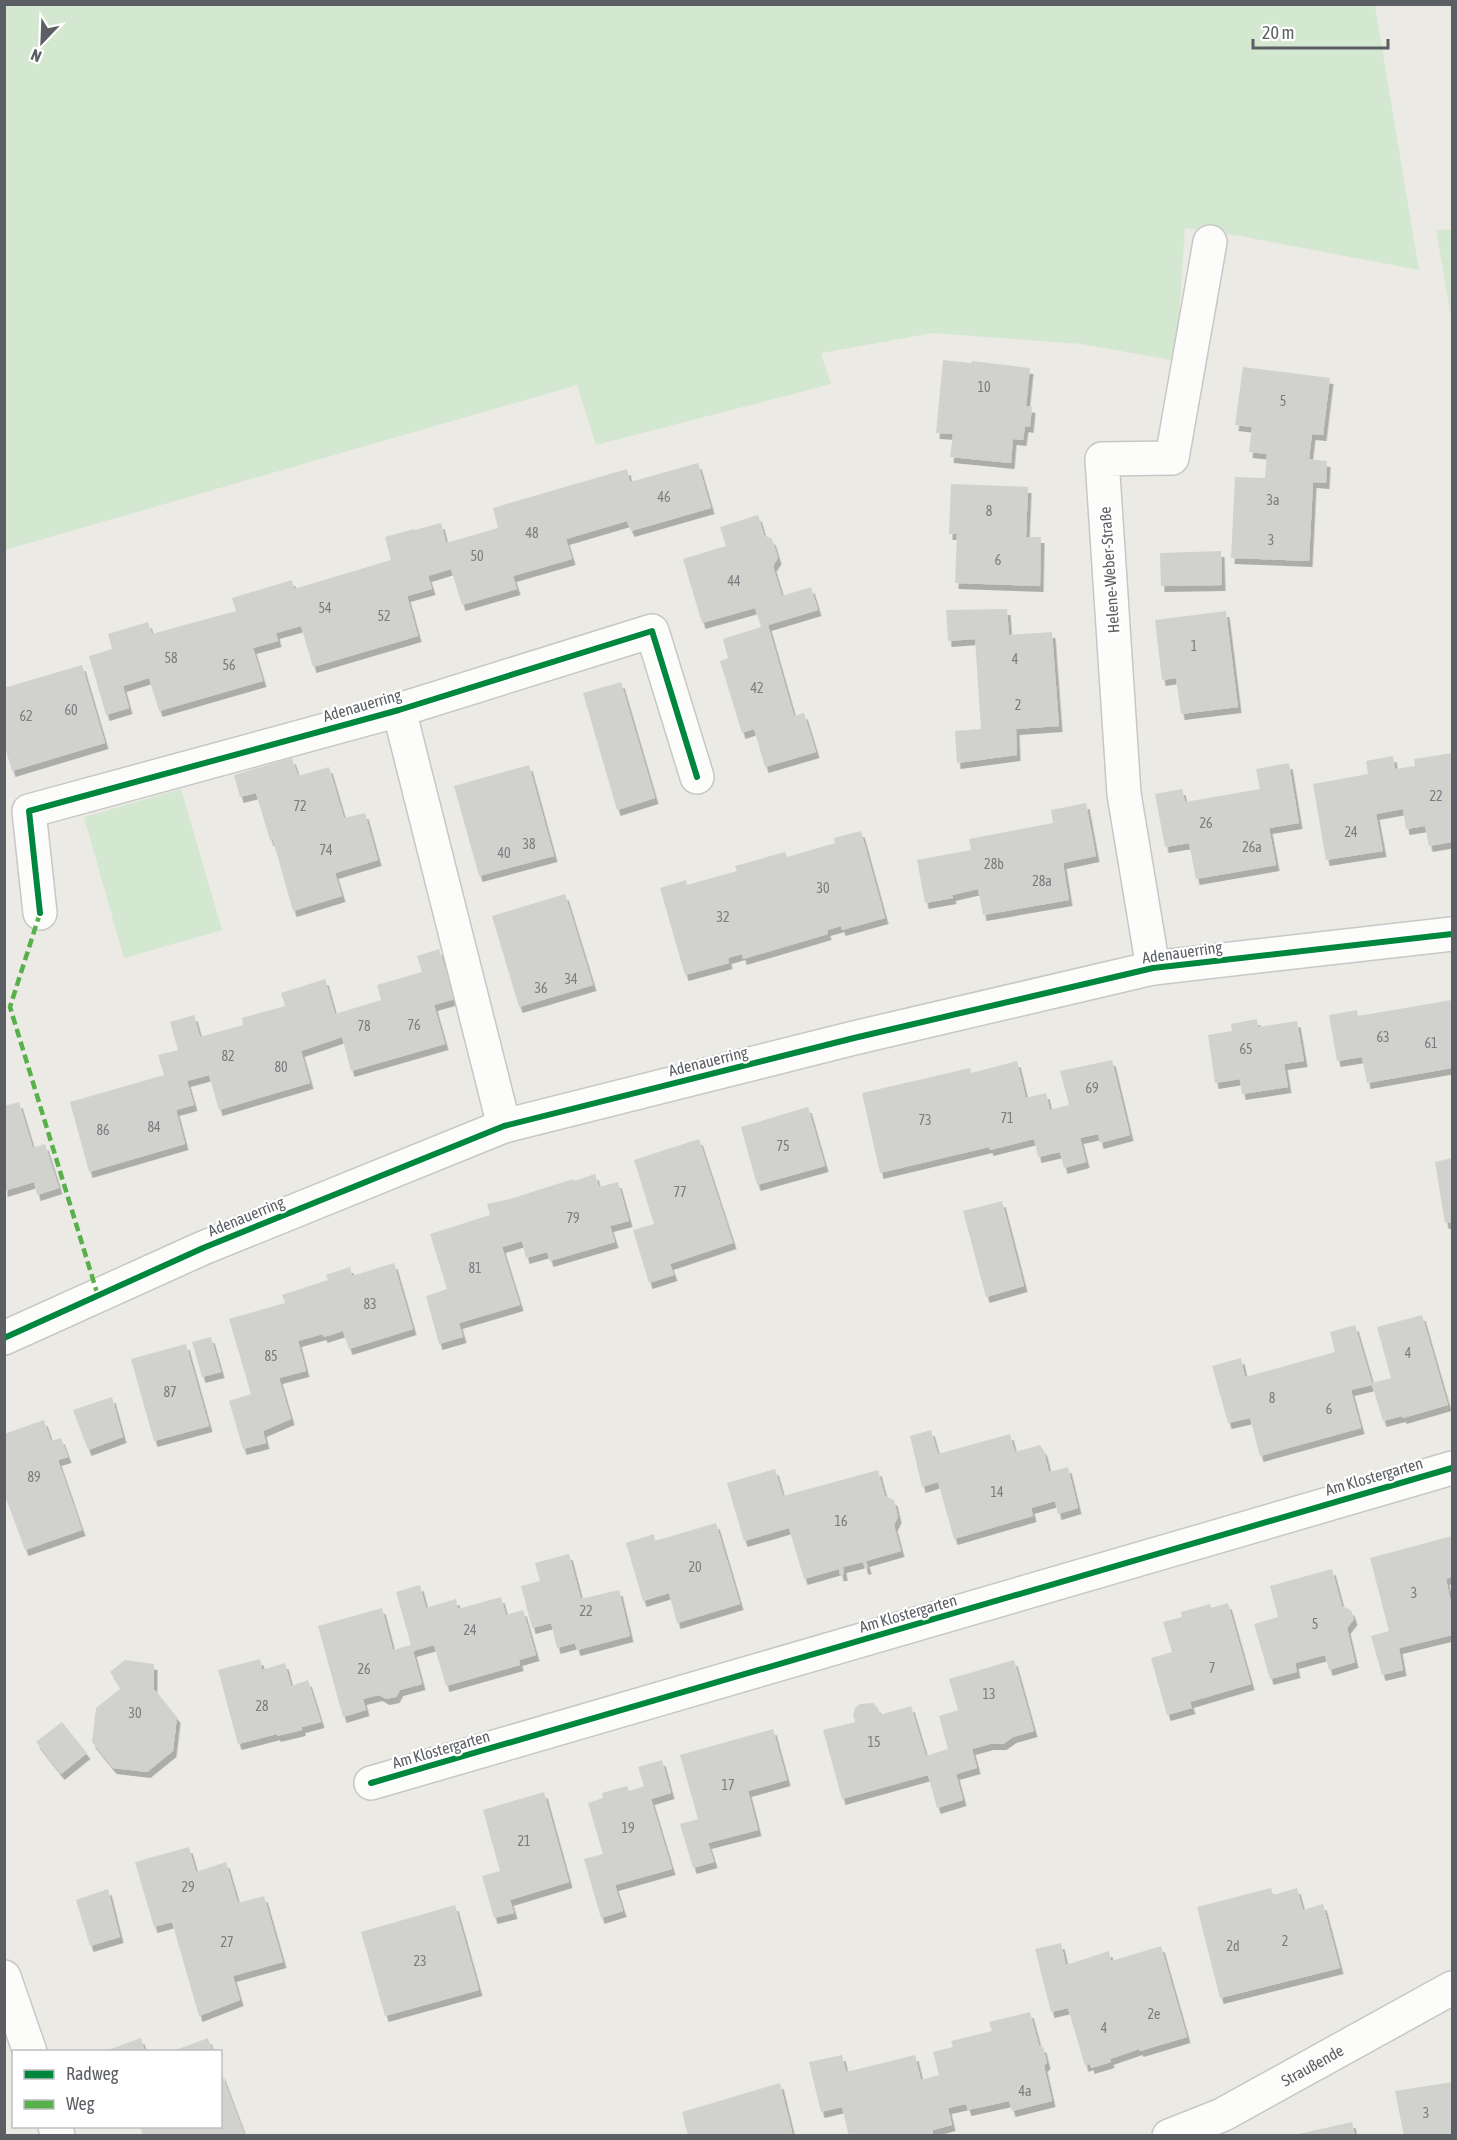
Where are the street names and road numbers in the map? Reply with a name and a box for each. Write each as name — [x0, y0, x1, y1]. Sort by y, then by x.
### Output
street label: Helene-Weber-Straße — [1096, 506, 1122, 634]
street label: Adenauerring — [321, 685, 404, 726]
street label: Adenauerring — [1141, 937, 1223, 968]
street label: Adenauerring — [667, 1042, 750, 1080]
street label: Adenauerring — [205, 1193, 287, 1240]
street label: Am Klostergarten — [1323, 1453, 1425, 1499]
street label: Am Klostergarten — [857, 1590, 959, 1636]
street label: Am Klostergarten — [390, 1726, 492, 1772]
street label: Straußende — [1278, 2041, 1346, 2090]

